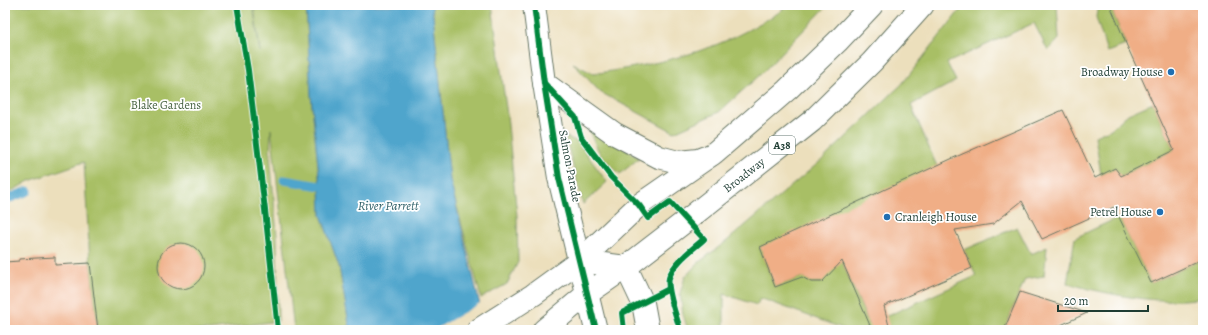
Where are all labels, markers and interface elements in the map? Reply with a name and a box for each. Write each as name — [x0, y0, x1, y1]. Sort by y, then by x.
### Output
place label: Broadway House — [1081, 64, 1163, 80]
marker: Broadway House — [1166, 67, 1176, 77]
park label: Blake Gardens — [131, 97, 201, 113]
street label: Salmon Parade — [555, 128, 585, 204]
road number: A38 — [769, 136, 795, 154]
street label: Broadway — [720, 153, 769, 196]
water label: River Parrett — [358, 197, 420, 214]
place label: Petrel House — [1090, 204, 1152, 220]
marker: Petrel House — [1155, 207, 1165, 217]
place label: Cranleigh House — [895, 209, 977, 225]
marker: Cranleigh House — [882, 212, 892, 222]
scale bar — [1058, 287, 1148, 313]
text: 20 m — [1064, 293, 1088, 309]

